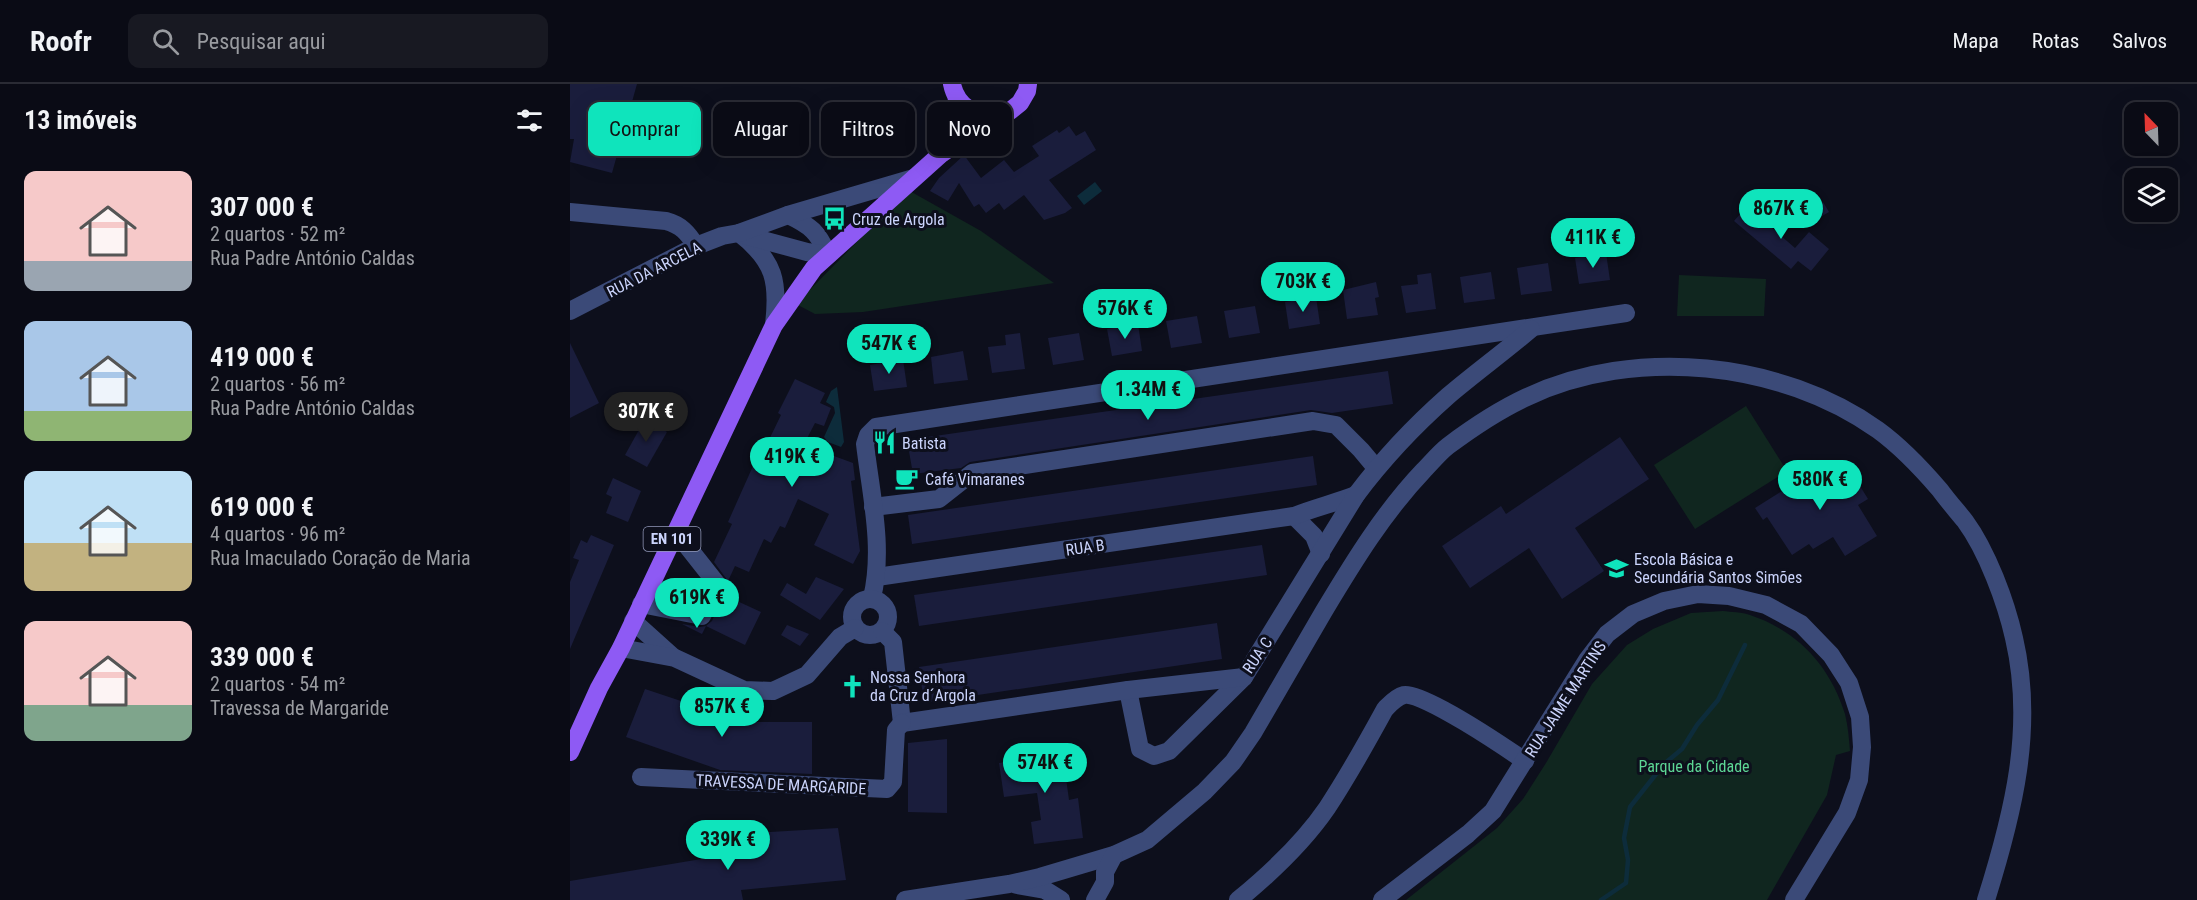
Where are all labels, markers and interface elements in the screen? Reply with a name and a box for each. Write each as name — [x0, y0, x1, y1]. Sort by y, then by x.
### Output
search box — [128, 14, 548, 68]
text: Roofr — [30, 25, 92, 58]
icon: search — [149, 25, 182, 58]
text: Pesquisar aqui — [197, 29, 325, 54]
text: Mapa — [1952, 29, 1999, 53]
text: Rotas — [2032, 29, 2079, 53]
text: Salvos — [2112, 29, 2167, 53]
chip: Comprar — [588, 102, 701, 156]
chip: Alugar — [713, 102, 809, 156]
chip: Filtros — [821, 102, 915, 156]
chip: Novo — [927, 102, 1012, 156]
north arrow — [2124, 102, 2178, 156]
map controls — [2124, 102, 2178, 222]
icon: filters — [513, 104, 546, 137]
text: 13 imóveis — [24, 105, 137, 135]
button: layers — [2124, 168, 2178, 222]
pin: 867K € — [1732, 189, 1830, 240]
text: 307 000 € — [210, 192, 314, 222]
icon: home — [72, 195, 144, 267]
text: 867K € — [1753, 196, 1809, 220]
bus stop icon: Cruz de Argola — [821, 206, 847, 232]
place label: Cruz de Argola — [852, 210, 945, 229]
pin: 411K € — [1544, 218, 1642, 269]
text: 2 quartos · 52 m² — [210, 222, 345, 246]
text: 411K € — [1565, 225, 1621, 249]
street label: RUA DA ARCELA — [604, 237, 705, 301]
text: Rua Padre António Caldas — [210, 246, 415, 270]
pin: 703K € — [1254, 262, 1352, 313]
text: 703K € — [1275, 269, 1331, 293]
pin: 576K € — [1076, 289, 1174, 340]
text: 576K € — [1097, 296, 1153, 320]
pin: 547K € — [840, 324, 938, 375]
text: 547K € — [861, 331, 917, 355]
text: 419 000 € — [210, 342, 314, 372]
icon: home — [72, 345, 144, 417]
pin: 1.34M € — [1093, 370, 1203, 421]
text: 2 quartos · 56 m² — [210, 372, 345, 396]
text: 1.34M € — [1115, 377, 1181, 401]
pin: 307K € — [597, 392, 695, 443]
text: Rua Padre António Caldas — [210, 396, 415, 420]
text: 307K € — [618, 399, 674, 423]
restaurant icon: Batista — [871, 430, 897, 456]
place label: Batista — [902, 434, 947, 453]
pin: 419K € — [743, 437, 841, 488]
text: 419K € — [764, 444, 820, 468]
pin: 580K € — [1771, 460, 1869, 511]
cafe icon: Café Vimaranes — [894, 466, 920, 492]
text: 580K € — [1792, 467, 1848, 491]
place label: Café Vimaranes — [925, 470, 1025, 489]
text: 619 000 € — [210, 492, 314, 522]
icon: home — [72, 495, 144, 567]
text: 4 quartos · 96 m² — [210, 522, 345, 546]
road number: EN 101 — [644, 527, 700, 551]
street label: RUA B — [1064, 535, 1106, 560]
text: Rua Imaculado Coração de Maria — [210, 546, 471, 570]
place label: Escola Básica e Secundária Santos Simões — [1634, 550, 1802, 587]
school or university icon: Escola Básica e Secundária Santos Simões — [1603, 555, 1629, 581]
pin: 619K € — [648, 578, 746, 629]
text: 619K € — [669, 585, 725, 609]
street label: RUA C — [1239, 634, 1276, 677]
street label: RUA JAIME MARTINS — [1521, 638, 1610, 761]
text: 339 000 € — [210, 642, 314, 672]
icon: home — [72, 645, 144, 717]
place label: Nossa Senhora da Cruz d´Argola — [870, 668, 976, 705]
text: 2 quartos · 54 m² — [210, 672, 345, 696]
church icon: Nossa Senhora da Cruz d´Argola — [839, 673, 865, 699]
pin: 857K € — [673, 687, 771, 738]
text: 857K € — [694, 694, 750, 718]
text: Travessa de Margaride — [210, 696, 389, 720]
pin: 574K € — [996, 743, 1094, 794]
text: 574K € — [1017, 750, 1073, 774]
park label: Parque da Cidade — [1638, 757, 1750, 776]
street label: TRAVESSA DE MARGARIDE — [695, 771, 867, 798]
pin: 339K € — [679, 820, 777, 871]
text: 339K € — [700, 827, 756, 851]

